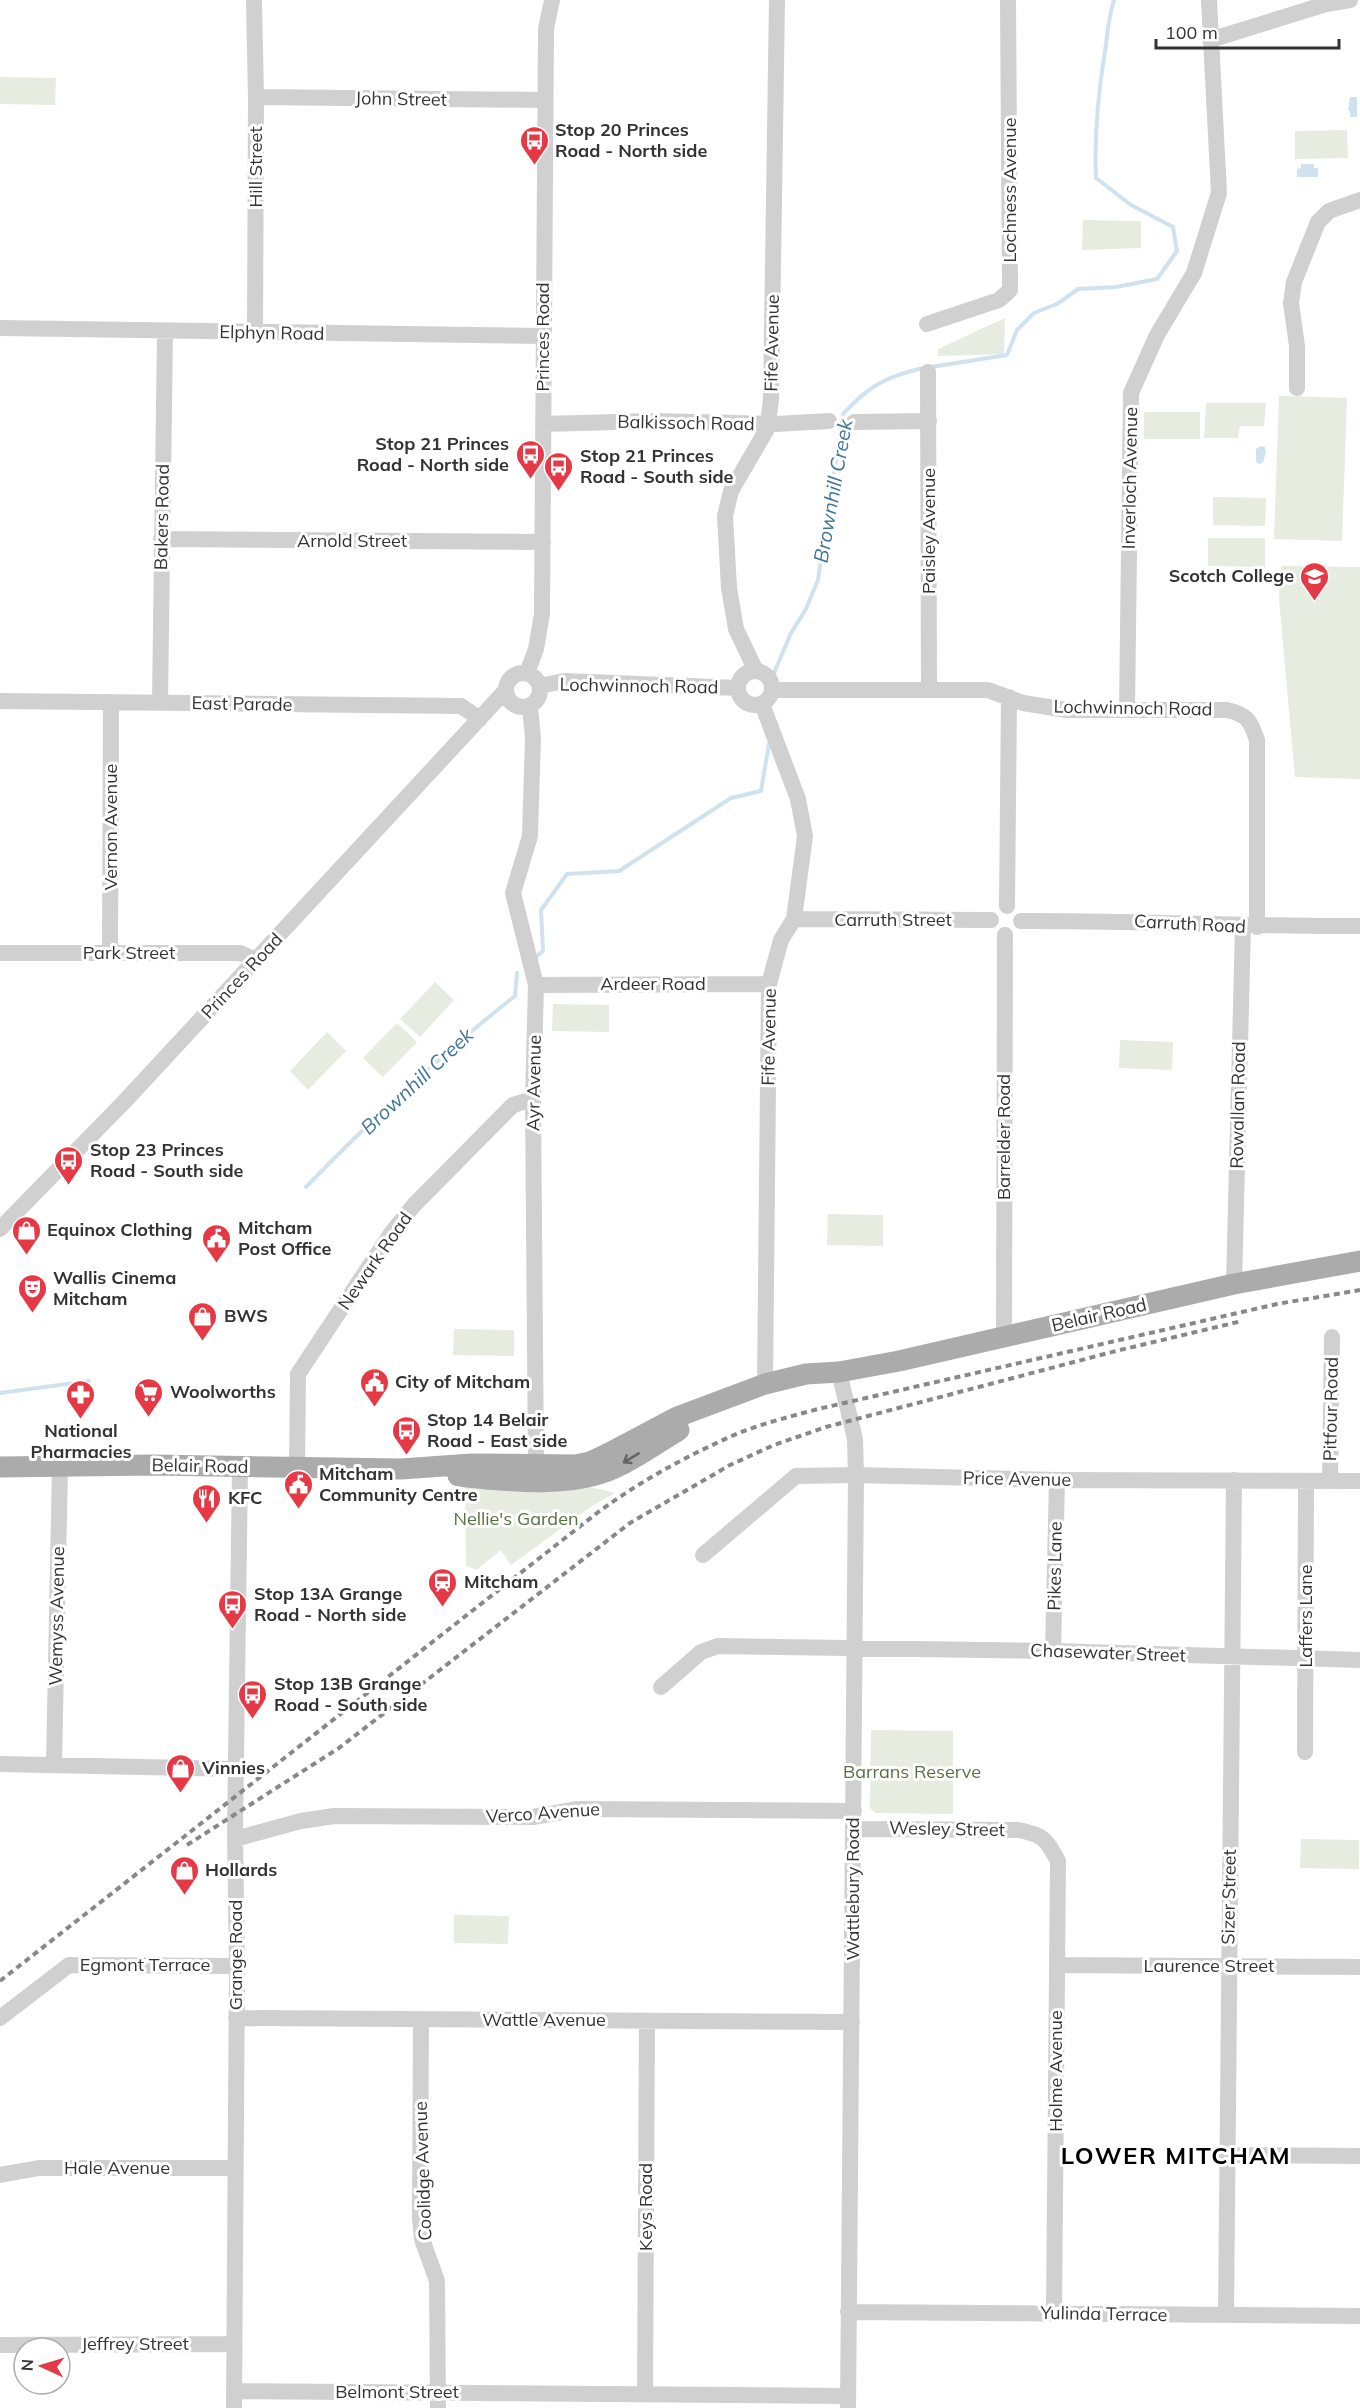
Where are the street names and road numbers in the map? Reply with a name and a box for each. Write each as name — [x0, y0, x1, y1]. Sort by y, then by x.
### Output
street label: John Street — [355, 86, 447, 111]
street label: Lochness Avenue — [998, 117, 1021, 263]
street label: Hill Street — [244, 126, 267, 208]
street label: Princes Road — [531, 282, 554, 392]
street label: Fife Avenue — [759, 294, 784, 392]
street label: Elphyn Road — [219, 320, 325, 345]
street label: Inverloch Avenue — [1117, 407, 1142, 549]
street label: Balkissoch Road — [617, 410, 755, 435]
street label: Bakers Road — [149, 464, 174, 570]
street label: Paisley Avenue — [917, 468, 940, 594]
street label: Arnold Street — [297, 529, 407, 552]
street label: Lochwinnoch Road — [559, 673, 719, 698]
street label: East Parade — [191, 691, 293, 716]
street label: Lochwinnoch Road — [1053, 695, 1213, 720]
street label: Vernon Avenue — [99, 764, 122, 890]
street label: Carruth Street — [834, 908, 952, 931]
street label: Carruth Road — [1134, 909, 1247, 938]
street label: Princes Road — [196, 928, 287, 1023]
street label: Park Street — [83, 941, 175, 964]
street label: Ardeer Road — [600, 972, 706, 995]
street label: Fife Avenue — [756, 988, 781, 1086]
street label: Ayr Avenue — [521, 1035, 546, 1131]
street label: Rowallan Road — [1225, 1041, 1250, 1169]
street label: Barrelder Road — [992, 1074, 1015, 1200]
street label: Newark Road — [332, 1207, 417, 1314]
street label: Belair Road — [1049, 1292, 1149, 1337]
street label: Pitfour Road — [1318, 1357, 1343, 1461]
street label: Belair Road — [151, 1453, 249, 1478]
street label: Price Avenue — [963, 1466, 1071, 1491]
street label: Pikes Lane — [1042, 1521, 1067, 1611]
street label: Wemyss Avenue — [44, 1546, 69, 1686]
street label: Laffers Lane — [1294, 1564, 1317, 1668]
street label: Chasewater Street — [1030, 1638, 1186, 1667]
street label: Verco Avenue — [485, 1797, 601, 1828]
street label: Wesley Street — [889, 1816, 1005, 1841]
street label: Wattlebury Road — [841, 1818, 864, 1960]
street label: Sizer Street — [1216, 1849, 1241, 1945]
street label: Grange Road — [224, 1900, 247, 2010]
street label: Egmont Terrace — [80, 1953, 210, 1976]
street label: Laurence Street — [1144, 1954, 1274, 1977]
street label: Wattle Avenue — [482, 2008, 606, 2031]
street label: Holme Avenue — [1044, 2010, 1067, 2132]
street label: Coolidge Avenue — [409, 2101, 436, 2241]
street label: Hale Avenue — [64, 2156, 170, 2179]
street label: Keys Road — [634, 2163, 657, 2251]
street label: Yulinda Terrace — [1039, 2301, 1168, 2326]
street label: Jeffrey Street — [81, 2332, 189, 2355]
street label: Belmont Street — [335, 2380, 459, 2403]

